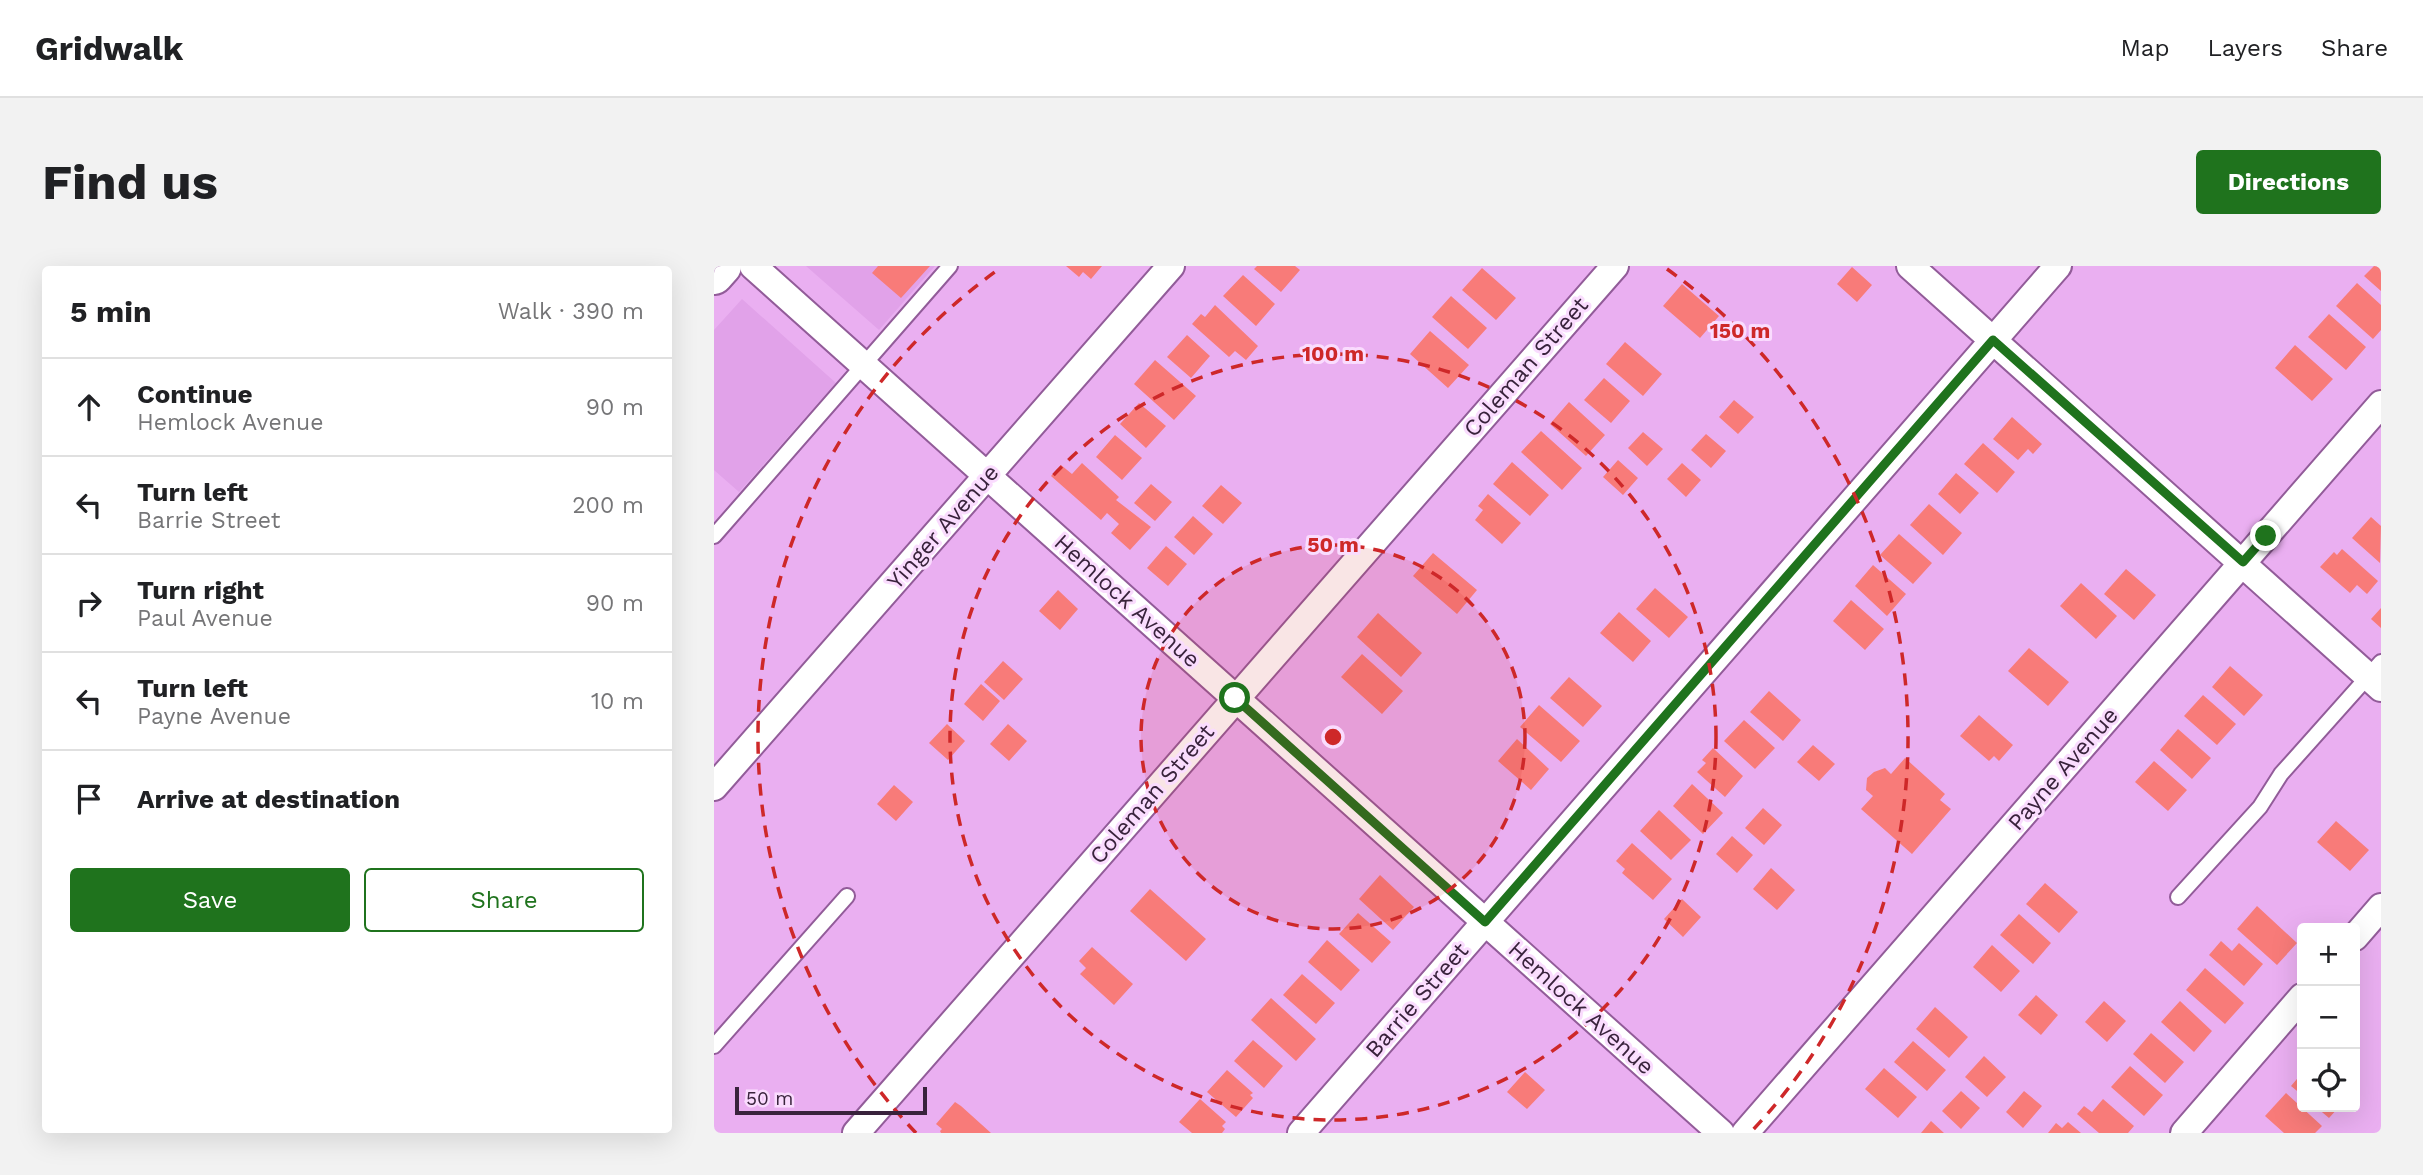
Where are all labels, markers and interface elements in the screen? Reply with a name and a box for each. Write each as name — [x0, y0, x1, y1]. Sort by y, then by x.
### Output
text: Gridwalk — [35, 29, 183, 68]
text: Map — [2121, 34, 2169, 62]
text: Layers — [2207, 34, 2283, 62]
text: Share — [2321, 34, 2388, 62]
button: Directions — [2196, 150, 2381, 214]
text: Find us — [42, 153, 218, 211]
street label: Coleman Street — [1458, 291, 1594, 442]
text: 5 min — [70, 294, 152, 329]
text: Walk · 390 m — [498, 298, 644, 325]
text: 150 m — [1710, 318, 1770, 343]
text: 100 m — [1302, 341, 1364, 366]
text: Continue — [137, 379, 253, 409]
icon: ahead — [70, 388, 108, 426]
text: 90 m — [586, 394, 644, 421]
text: Hemlock Avenue — [137, 409, 323, 436]
street label: Yinger Avenue — [882, 459, 1004, 595]
text: Turn left — [137, 477, 248, 507]
icon: left — [70, 486, 108, 524]
text: 200 m — [572, 492, 644, 519]
text: Barrie Street — [137, 507, 280, 534]
route end — [2250, 520, 2281, 551]
street label: Hemlock Avenue — [1049, 529, 1205, 673]
text: 50 m — [1307, 532, 1359, 557]
text: Turn right — [137, 575, 264, 605]
icon: right — [70, 584, 108, 622]
text: 90 m — [586, 590, 644, 617]
text: Paul Avenue — [137, 605, 273, 632]
text: Turn left — [137, 673, 248, 703]
icon: left — [70, 682, 108, 720]
route start — [1219, 682, 1250, 713]
text: 10 m — [591, 688, 644, 715]
street label: Payne Avenue — [2002, 702, 2124, 836]
text: Payne Avenue — [137, 703, 291, 730]
street label: Coleman Street — [1084, 718, 1220, 869]
centre of rings — [1321, 725, 1345, 749]
icon: arrive — [70, 780, 108, 818]
text: Arrive at destination — [137, 784, 400, 814]
button: Save — [70, 868, 350, 932]
button: Share — [364, 868, 644, 932]
map controls — [2297, 923, 2360, 1112]
button: + — [2297, 923, 2360, 986]
street label: Hemlock Avenue — [1503, 936, 1659, 1080]
street label: Barrie Street — [1360, 937, 1474, 1063]
button: − — [2297, 986, 2360, 1049]
button: locate — [2297, 1049, 2360, 1112]
scale bar — [735, 1084, 928, 1116]
text: 50 m — [746, 1087, 793, 1110]

